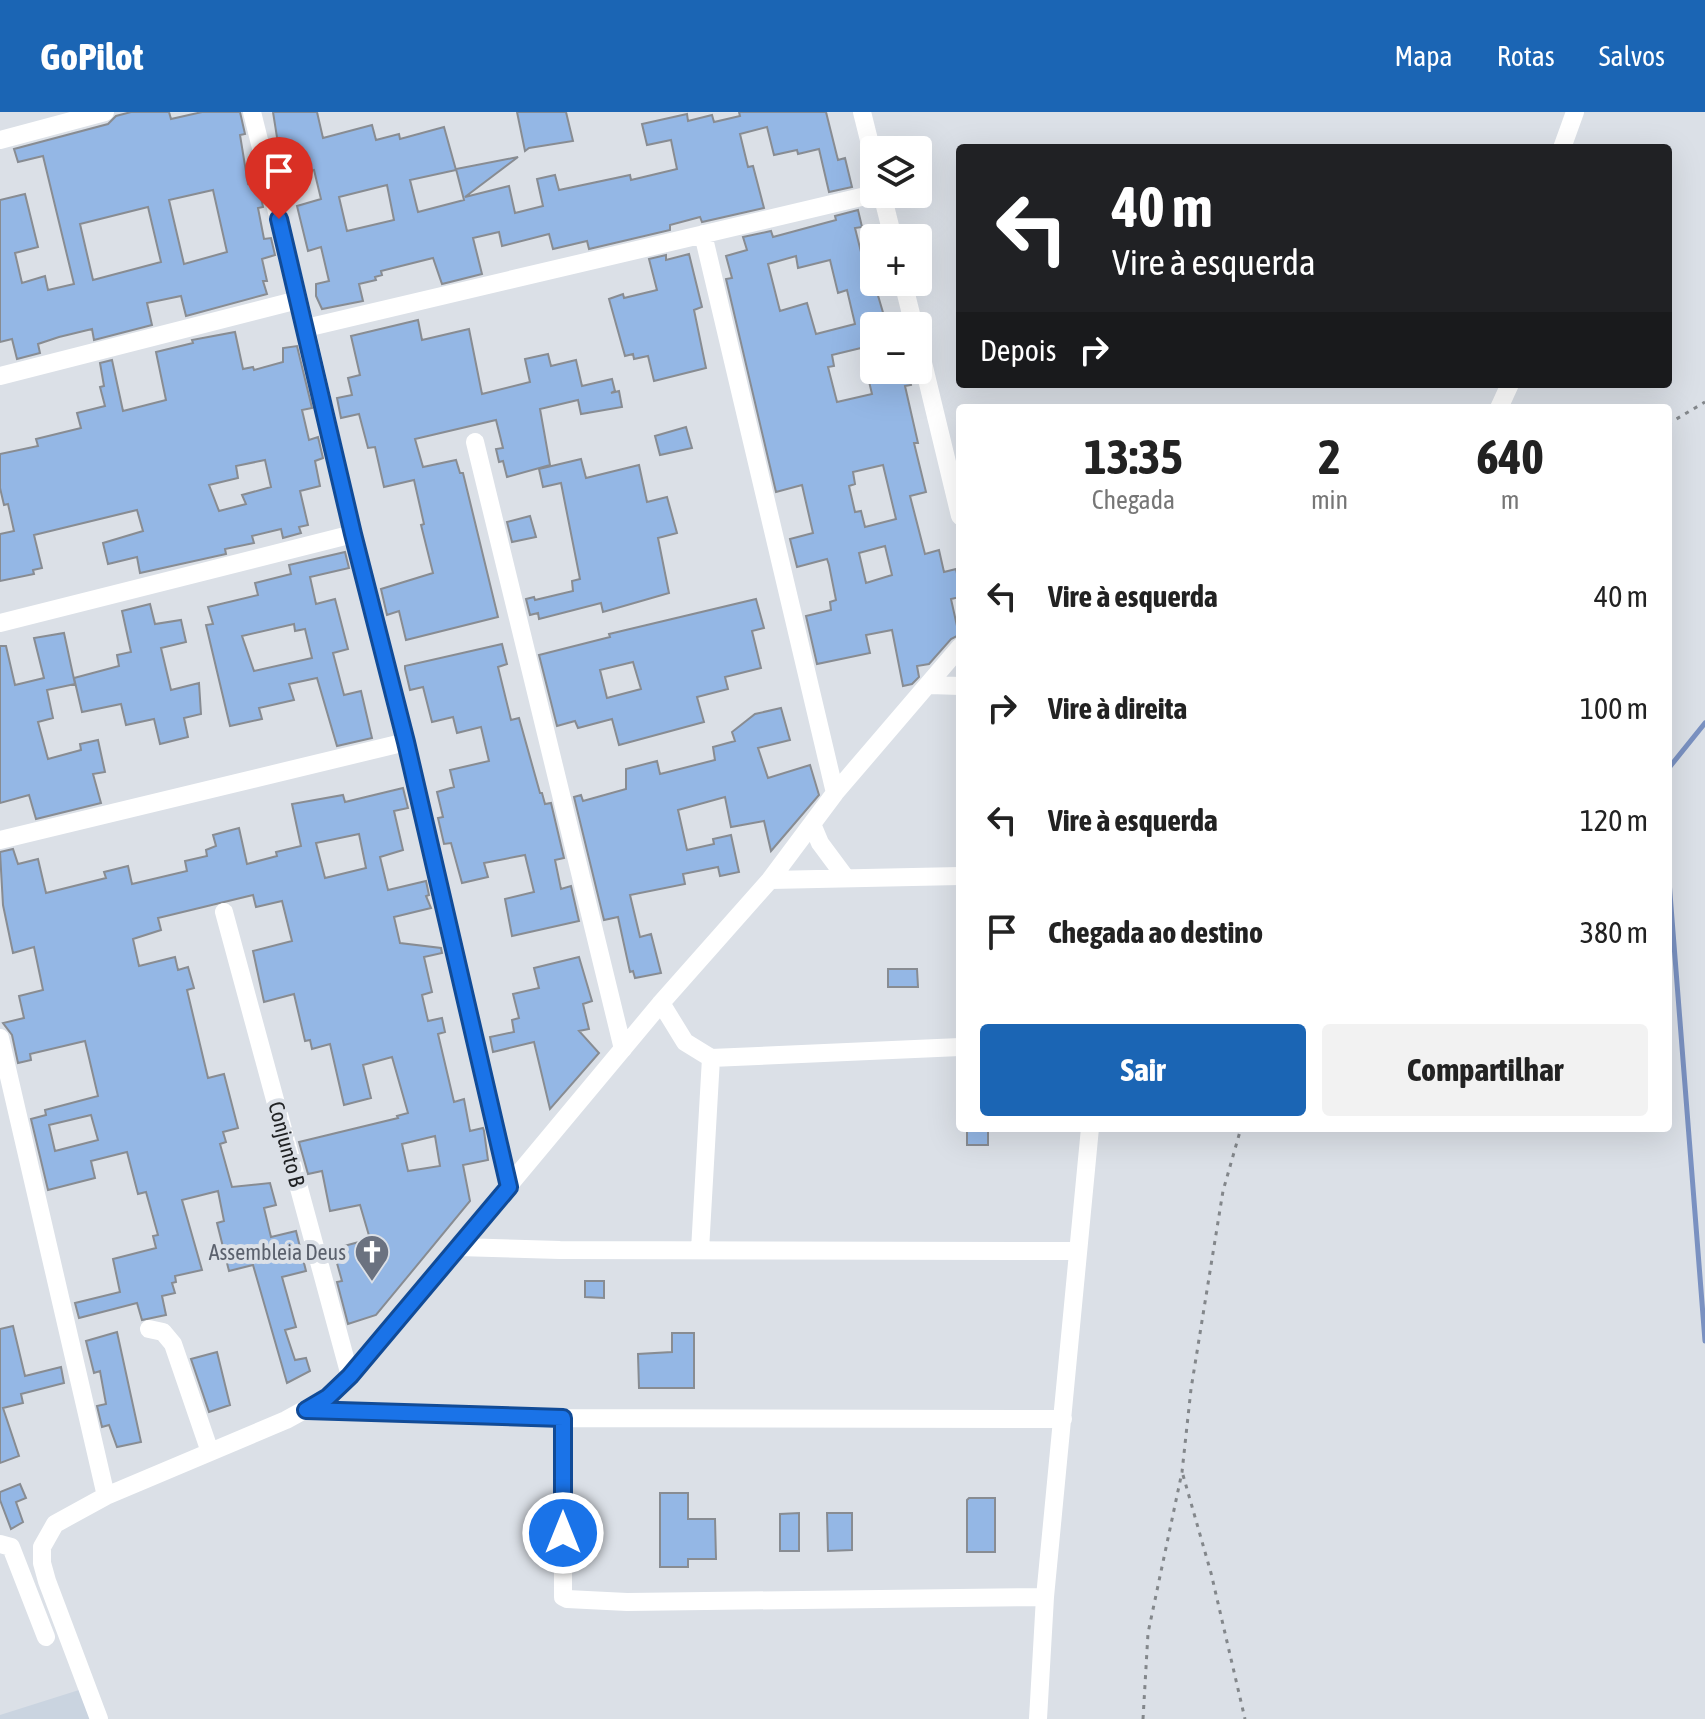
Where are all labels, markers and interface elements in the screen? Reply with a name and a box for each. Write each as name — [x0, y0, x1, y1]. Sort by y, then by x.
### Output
text: GoPilot — [40, 35, 143, 78]
text: Mapa — [1395, 40, 1453, 72]
text: Rotas — [1497, 40, 1555, 72]
text: Salvos — [1599, 40, 1665, 72]
map controls — [860, 136, 932, 384]
button: layers — [860, 136, 932, 208]
pin — [245, 137, 313, 219]
icon: arrive — [257, 149, 301, 193]
text: 40 m — [1112, 175, 1213, 239]
icon: left — [980, 176, 1084, 280]
button: + — [860, 224, 932, 296]
text: Vire à esquerda — [1112, 241, 1316, 283]
button: − — [860, 312, 932, 384]
icon: right — [1072, 328, 1116, 372]
text: Depois — [980, 333, 1056, 367]
text: 13:35 — [1084, 429, 1183, 484]
text: 2 — [1318, 429, 1341, 484]
text: 640 — [1476, 429, 1544, 484]
text: Chegada — [1092, 485, 1175, 515]
text: min — [1311, 485, 1348, 515]
text: m — [1501, 485, 1519, 515]
icon: left — [980, 574, 1024, 618]
text: Vire à esquerda — [1048, 579, 1218, 613]
text: 40 m — [1594, 579, 1648, 613]
icon: right — [980, 686, 1024, 730]
text: Vire à direita — [1048, 691, 1187, 725]
text: 100 m — [1580, 691, 1648, 725]
icon: left — [980, 798, 1024, 842]
text: Vire à esquerda — [1048, 803, 1218, 837]
text: 120 m — [1580, 803, 1648, 837]
icon: arrive — [980, 910, 1024, 954]
text: Chegada ao destino — [1048, 915, 1263, 949]
text: 380 m — [1580, 915, 1648, 949]
button: Sair — [980, 1024, 1306, 1116]
button: Compartilhar — [1322, 1024, 1648, 1116]
street label: Conjunto B — [263, 1099, 311, 1190]
church icon: Assembleia Deus — [353, 1233, 391, 1283]
place label: Assembleia Deus — [209, 1239, 346, 1265]
position arrow — [521, 1491, 605, 1575]

